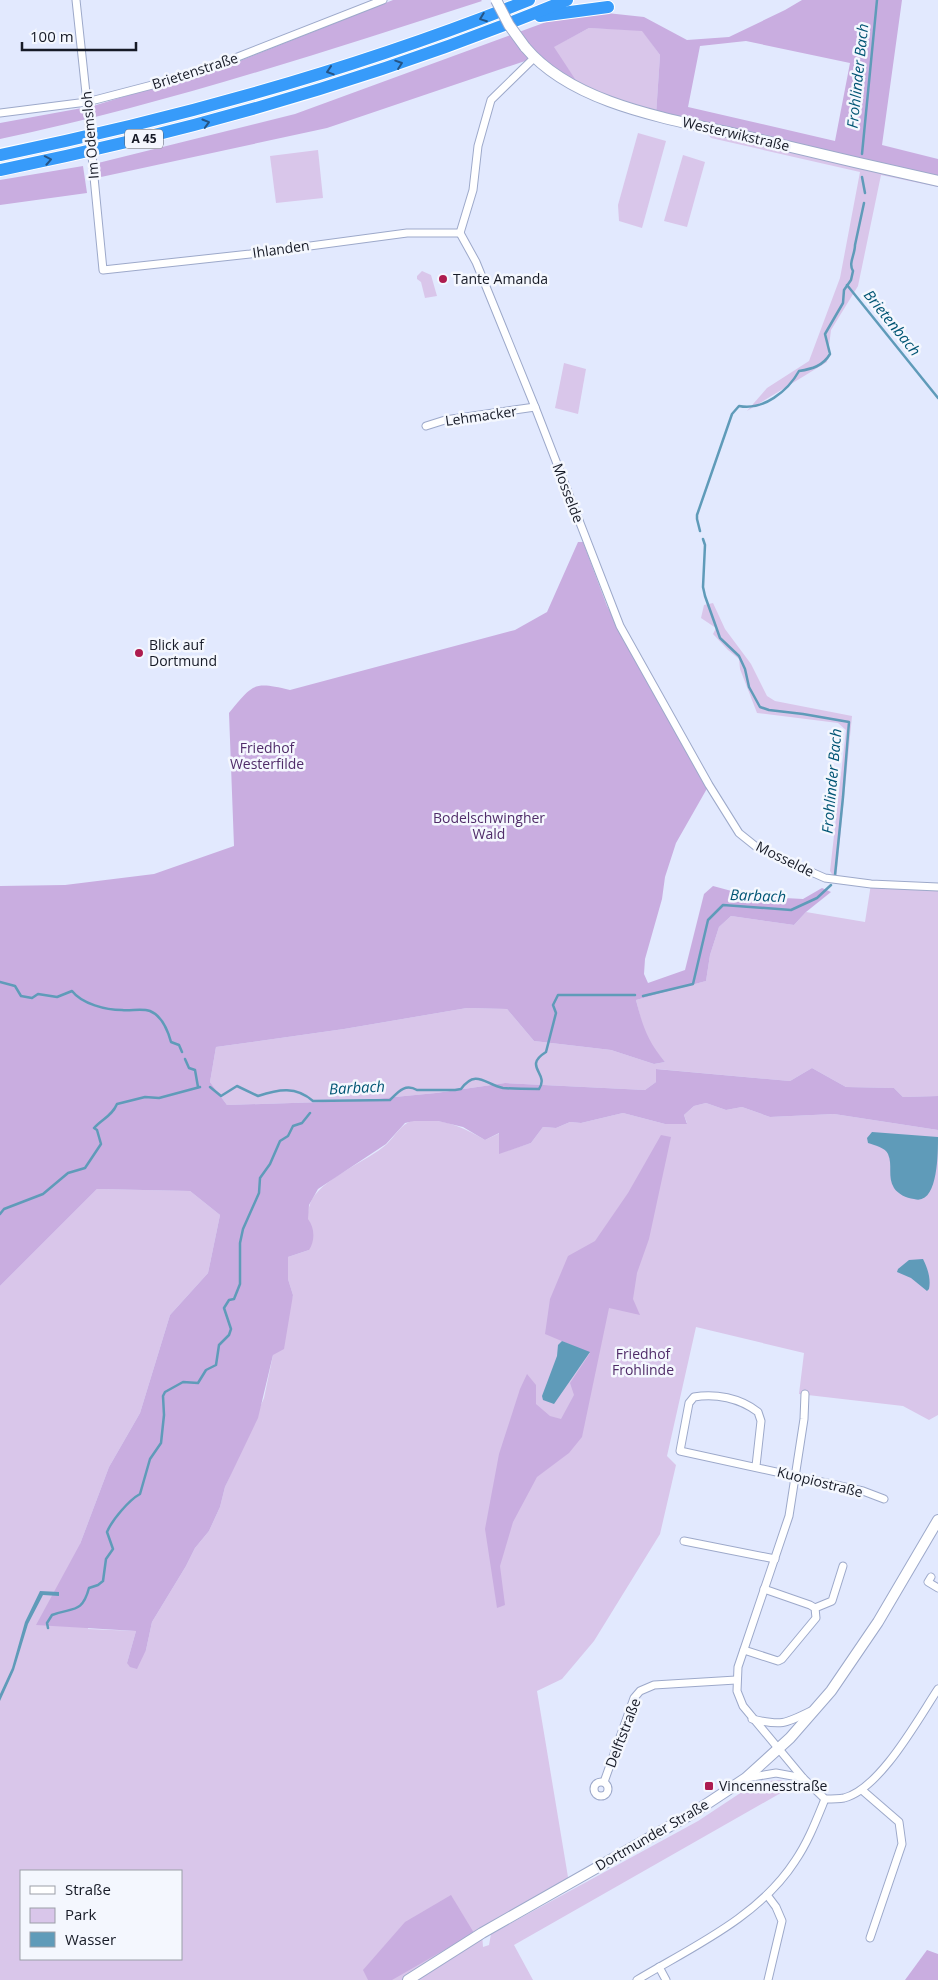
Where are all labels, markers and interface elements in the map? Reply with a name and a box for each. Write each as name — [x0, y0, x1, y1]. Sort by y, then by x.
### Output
one-way arrow — [479, 12, 488, 22]
scale bar — [22, 20, 136, 52]
water label: Frohlinder Bach — [842, 22, 872, 129]
text: 100 m — [30, 26, 74, 46]
street label: Brietenstraße — [149, 48, 240, 93]
one-way arrow — [394, 60, 403, 70]
one-way arrow — [326, 66, 334, 76]
street label: Im Odemsloh — [76, 90, 103, 180]
street label: Westerwikstraße — [681, 112, 792, 155]
one-way arrow — [202, 118, 210, 129]
road number: A 45 — [125, 130, 163, 148]
one-way arrow — [43, 155, 52, 166]
street label: Ihlanden — [251, 235, 311, 262]
place label: Tante Amanda — [453, 269, 548, 288]
marker: Tante Amanda — [437, 273, 449, 285]
water label: Brietenbach — [860, 285, 926, 360]
street label: Lehmacker — [444, 401, 518, 430]
street label: Mosselde — [548, 460, 589, 525]
place label: Blick auf Dortmund — [149, 635, 217, 670]
marker: Blick auf Dortmund — [133, 647, 145, 659]
water label: Frohlinder Bach — [816, 728, 846, 834]
park label: Friedhof Westerfilde — [230, 738, 304, 773]
park label: Bodelschwingher Wald — [433, 808, 545, 843]
street label: Mosselde — [753, 836, 817, 881]
water label: Barbach — [730, 884, 786, 906]
water label: Barbach — [328, 1076, 385, 1098]
park label: Friedhof Frohlinde — [612, 1344, 674, 1379]
street label: Kuopiostraße — [775, 1462, 865, 1501]
street label: Delftstraße — [601, 1695, 645, 1770]
place label: Vincennesstraße — [719, 1776, 828, 1795]
marker: Vincennesstraße — [703, 1780, 715, 1792]
street label: Dortmunder Straße — [592, 1794, 712, 1875]
legend — [20, 1870, 182, 1960]
text: Straße — [65, 1879, 111, 1899]
text: Park — [65, 1904, 96, 1924]
text: Wasser — [65, 1929, 116, 1949]

